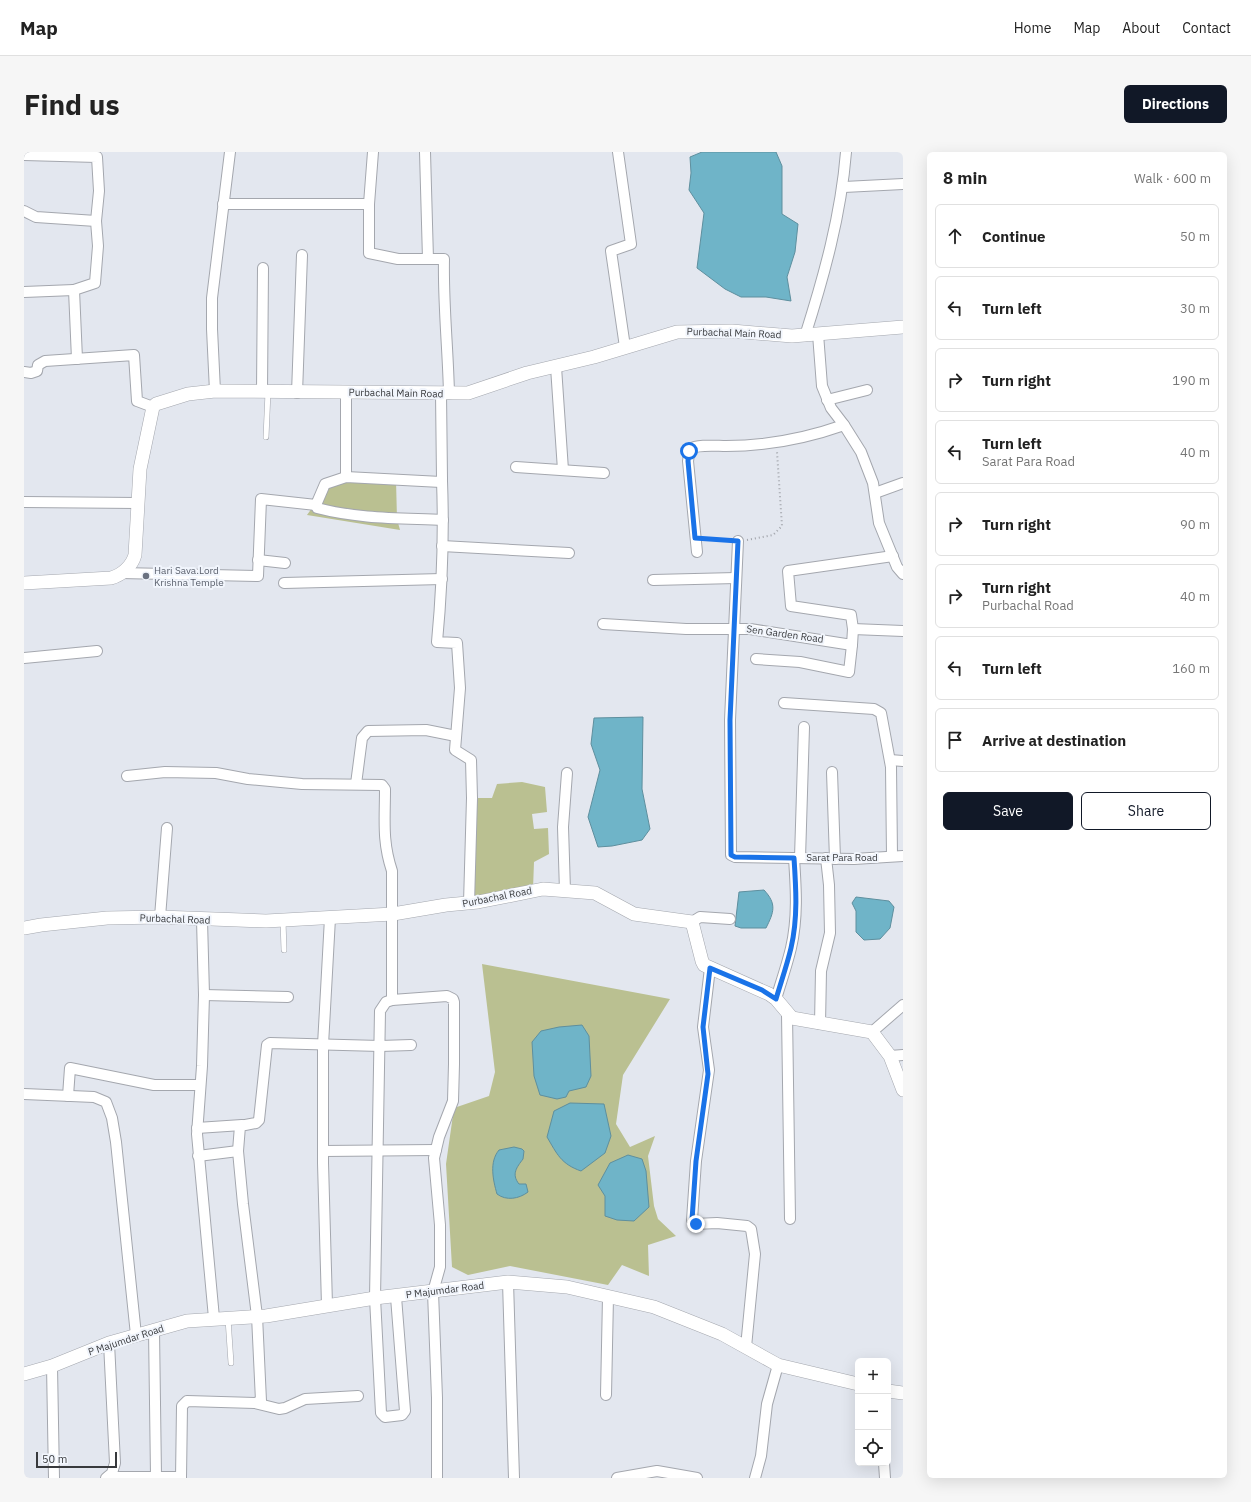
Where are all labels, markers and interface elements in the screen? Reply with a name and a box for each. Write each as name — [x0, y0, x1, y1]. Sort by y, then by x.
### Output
text: Map — [20, 16, 58, 40]
text: Home — [1014, 19, 1051, 37]
text: Map — [1073, 19, 1100, 37]
text: About — [1122, 19, 1160, 37]
text: Contact — [1182, 19, 1231, 37]
button: Directions — [1124, 85, 1227, 123]
text: Find us — [24, 86, 120, 123]
text: 8 min — [943, 167, 987, 189]
text: Walk · 600 m — [1134, 170, 1211, 187]
icon: ahead — [944, 225, 966, 247]
text: Continue — [982, 227, 1046, 246]
text: 50 m — [1180, 228, 1210, 245]
icon: left — [944, 297, 966, 319]
text: Turn left — [982, 299, 1042, 318]
text: 30 m — [1180, 300, 1210, 317]
street label: Purbachal Main Road — [686, 325, 782, 341]
icon: right — [944, 369, 966, 391]
text: Turn right — [982, 371, 1051, 390]
text: 190 m — [1172, 372, 1210, 389]
street label: Purbachal Main Road — [349, 386, 443, 400]
text: Turn left — [982, 434, 1042, 453]
icon: left — [944, 441, 966, 463]
route start — [680, 442, 698, 460]
text: 40 m — [1180, 444, 1210, 461]
text: Sarat Para Road — [982, 453, 1075, 470]
icon: right — [944, 513, 966, 535]
text: Turn right — [982, 515, 1051, 534]
text: 90 m — [1180, 516, 1210, 533]
place label: Hari Sava.Lord Krishna Temple — [154, 564, 224, 589]
marker: Hari Sava.Lord Krishna Temple — [141, 571, 151, 581]
text: Turn right — [982, 578, 1051, 597]
icon: right — [944, 585, 966, 607]
text: 40 m — [1180, 588, 1210, 605]
text: Purbachal Road — [982, 597, 1074, 614]
street label: Sen Garden Road — [746, 622, 824, 646]
icon: left — [944, 657, 966, 679]
text: Turn left — [982, 659, 1042, 678]
text: 160 m — [1172, 660, 1210, 677]
icon: arrive — [944, 729, 966, 751]
text: Arrive at destination — [982, 731, 1126, 750]
button: Save — [943, 792, 1073, 830]
button: Share — [1081, 792, 1211, 830]
street label: Sarat Para Road — [806, 851, 878, 864]
street label: Purbachal Road — [461, 884, 533, 910]
street label: Purbachal Road — [139, 911, 211, 927]
route end — [687, 1215, 705, 1233]
street label: P Majumdar Road — [405, 1279, 485, 1301]
street label: P Majumdar Road — [86, 1322, 166, 1358]
map controls — [855, 1358, 891, 1466]
button: + — [855, 1358, 891, 1394]
button: − — [855, 1394, 891, 1430]
button: locate — [855, 1430, 891, 1466]
scale bar — [36, 1450, 117, 1469]
text: 50 m — [42, 1452, 67, 1466]

